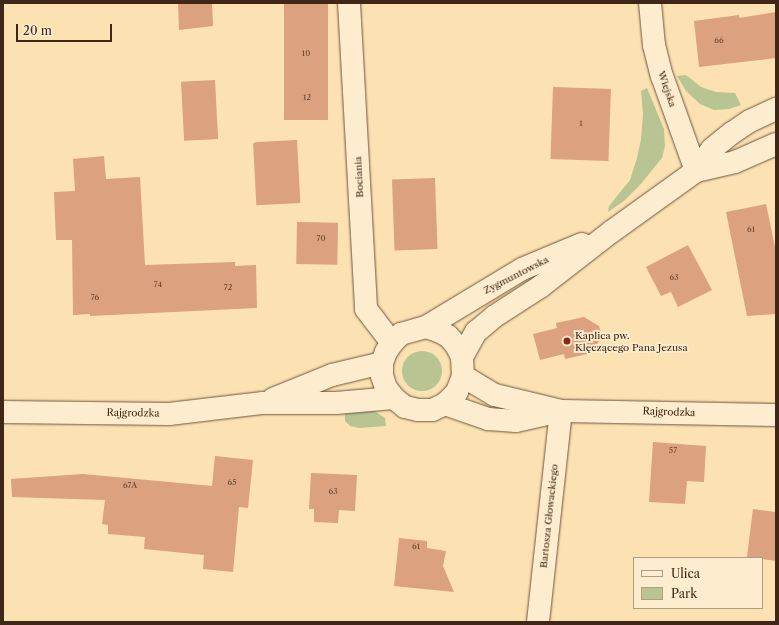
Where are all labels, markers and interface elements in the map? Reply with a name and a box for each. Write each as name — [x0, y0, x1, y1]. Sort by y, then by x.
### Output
scale bar — [18, 16, 114, 42]
text: 20 m — [23, 23, 52, 38]
house number: 66 — [714, 36, 724, 46]
house number: 10 — [302, 49, 310, 59]
street label: Wiejska — [655, 69, 679, 109]
house number: 12 — [303, 93, 311, 103]
house number: 1 — [579, 119, 583, 129]
street label: Bociania — [352, 156, 366, 198]
house number: 61 — [747, 225, 755, 235]
house number: 70 — [316, 234, 326, 244]
street label: Zygmuntowska — [481, 253, 551, 297]
house number: 63 — [669, 273, 679, 283]
house number: 74 — [154, 280, 162, 290]
house number: 72 — [224, 283, 232, 293]
house number: 76 — [91, 293, 99, 303]
place label: Kaplica pw. Klęczącego Pana Jezusa — [575, 329, 688, 352]
marker: Kaplica pw. Klęczącego Pana Jezusa — [562, 336, 572, 346]
street label: Rajgrodzka — [642, 405, 696, 419]
street label: Rajgrodzka — [106, 407, 160, 419]
house number: 57 — [669, 446, 677, 456]
street label: Bartosza Głowackiego — [538, 463, 560, 569]
house number: 65 — [227, 478, 237, 488]
house number: 67A — [123, 481, 137, 491]
house number: 63 — [328, 487, 338, 497]
house number: 61 — [412, 542, 420, 552]
legend — [633, 557, 763, 609]
text: Ulica — [671, 566, 700, 581]
text: Park — [671, 586, 697, 601]

